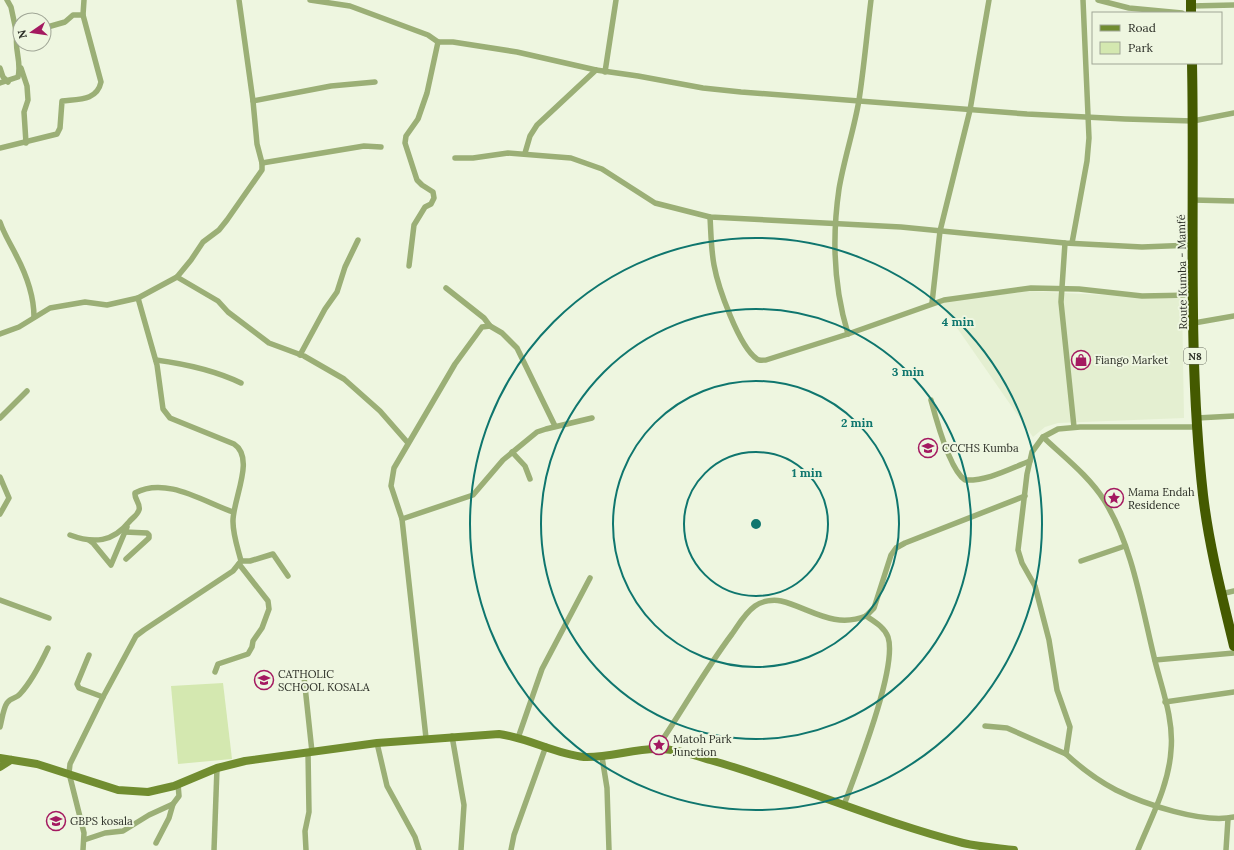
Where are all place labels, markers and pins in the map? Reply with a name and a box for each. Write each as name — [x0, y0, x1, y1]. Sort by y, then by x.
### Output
shop icon: Fiango Market — [1070, 349, 1092, 371]
place label: Fiango Market — [1095, 353, 1169, 367]
school or university icon: CCCHS Kumba — [917, 437, 939, 459]
place label: CCCHS Kumba — [942, 441, 1019, 455]
place label: Mama Endah Residence — [1128, 485, 1195, 512]
place icon: Mama Endah Residence — [1103, 487, 1125, 509]
centre of rings — [749, 517, 763, 531]
place label: CATHOLIC SCHOOL KOSALA — [278, 667, 371, 694]
school or university icon: CATHOLIC SCHOOL KOSALA — [253, 669, 275, 691]
place label: Matoh Park Junction — [672, 732, 732, 759]
place icon: Matoh Park Junction — [648, 734, 670, 756]
school or university icon: GBPS kosala — [45, 810, 67, 832]
place label: GBPS kosala — [70, 814, 133, 828]

